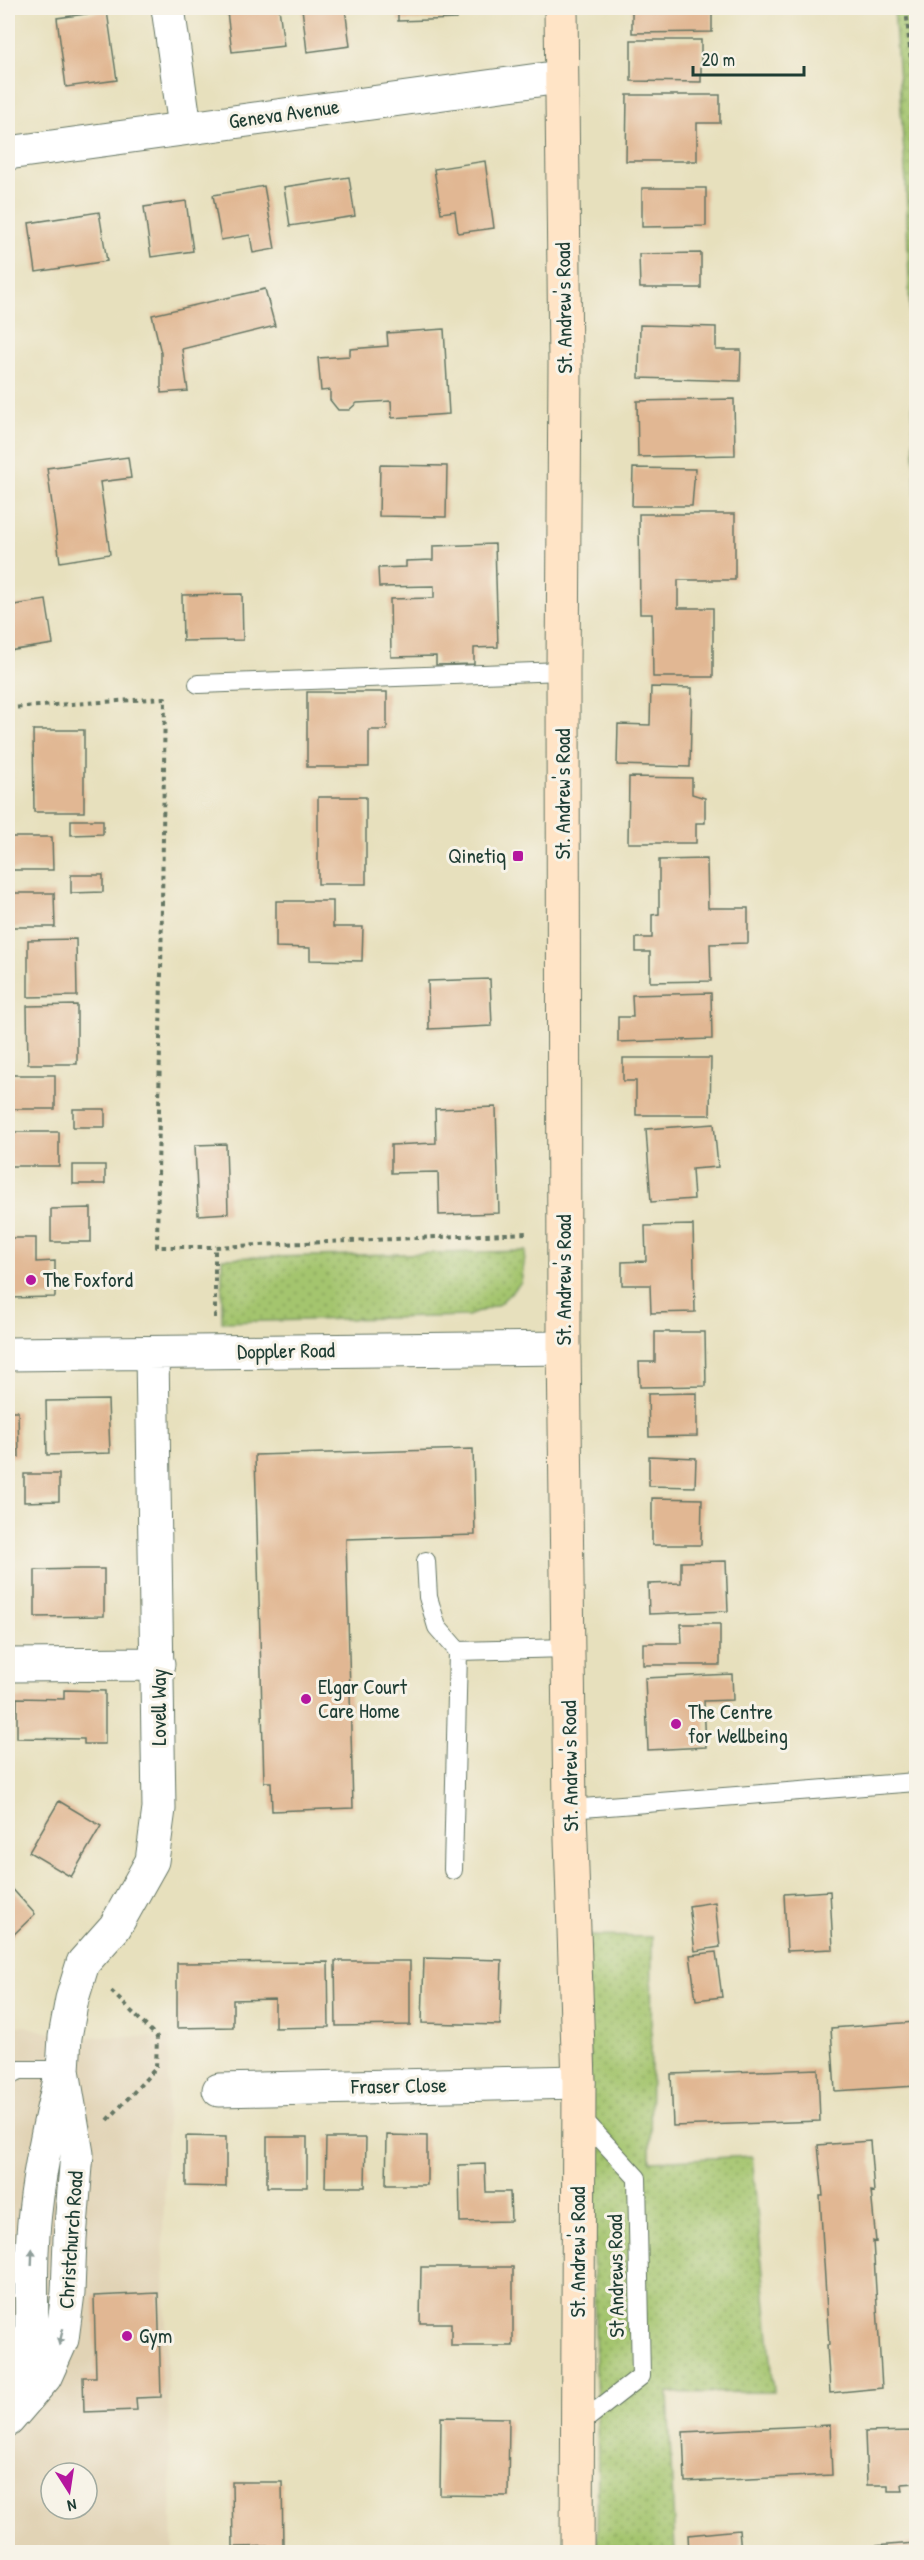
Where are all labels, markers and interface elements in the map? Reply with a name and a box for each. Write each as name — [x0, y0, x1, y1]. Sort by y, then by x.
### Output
scale bar — [693, 39, 804, 77]
text: 20 m — [702, 47, 735, 72]
street label: Geneva Avenue — [227, 91, 341, 136]
street label: St. Andrew's Road — [548, 242, 579, 374]
street label: St. Andrew's Road — [548, 728, 577, 860]
place label: Qinetiq — [448, 841, 506, 870]
marker: Qinetiq — [511, 849, 525, 863]
street label: St. Andrew's Road — [549, 1214, 578, 1346]
place label: The Foxford — [43, 1265, 133, 1294]
marker: The Foxford — [24, 1273, 38, 1287]
street label: Doppler Road — [237, 1335, 335, 1366]
street label: Lovell Way — [144, 1668, 173, 1745]
place label: Elgar Court Care Home — [318, 1672, 408, 1725]
marker: Elgar Court Care Home — [299, 1692, 313, 1706]
place label: The Centre for Wellbeing — [688, 1697, 788, 1750]
street label: St. Andrew's Road — [554, 1700, 585, 1832]
marker: The Centre for Wellbeing — [669, 1717, 683, 1731]
street label: Fraser Close — [350, 2070, 447, 2101]
street label: Christchurch Road — [51, 2170, 90, 2310]
street label: St. Andrew's Road — [563, 2186, 592, 2318]
street label: St Andrews Road — [600, 2214, 631, 2338]
one-way arrow — [27, 2247, 37, 2266]
place label: Gym — [139, 2321, 172, 2350]
one-way arrow — [56, 2328, 66, 2346]
marker: Gym — [120, 2329, 134, 2343]
north arrow — [39, 2461, 99, 2521]
text: N — [65, 2494, 79, 2517]

